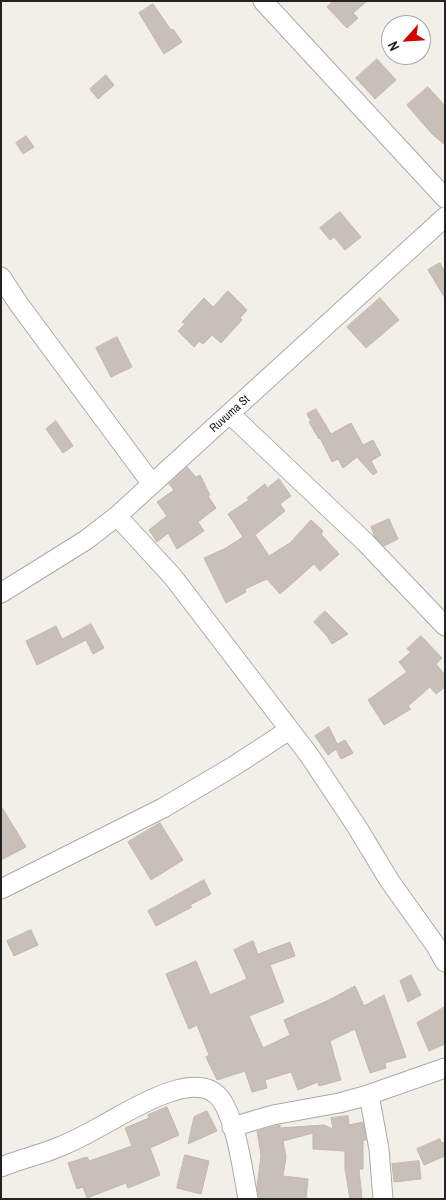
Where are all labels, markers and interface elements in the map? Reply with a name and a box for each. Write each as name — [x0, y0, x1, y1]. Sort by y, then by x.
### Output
north arrow — [381, 15, 431, 65]
text: N — [384, 38, 403, 54]
street label: Ruvuma St — [207, 392, 253, 436]

